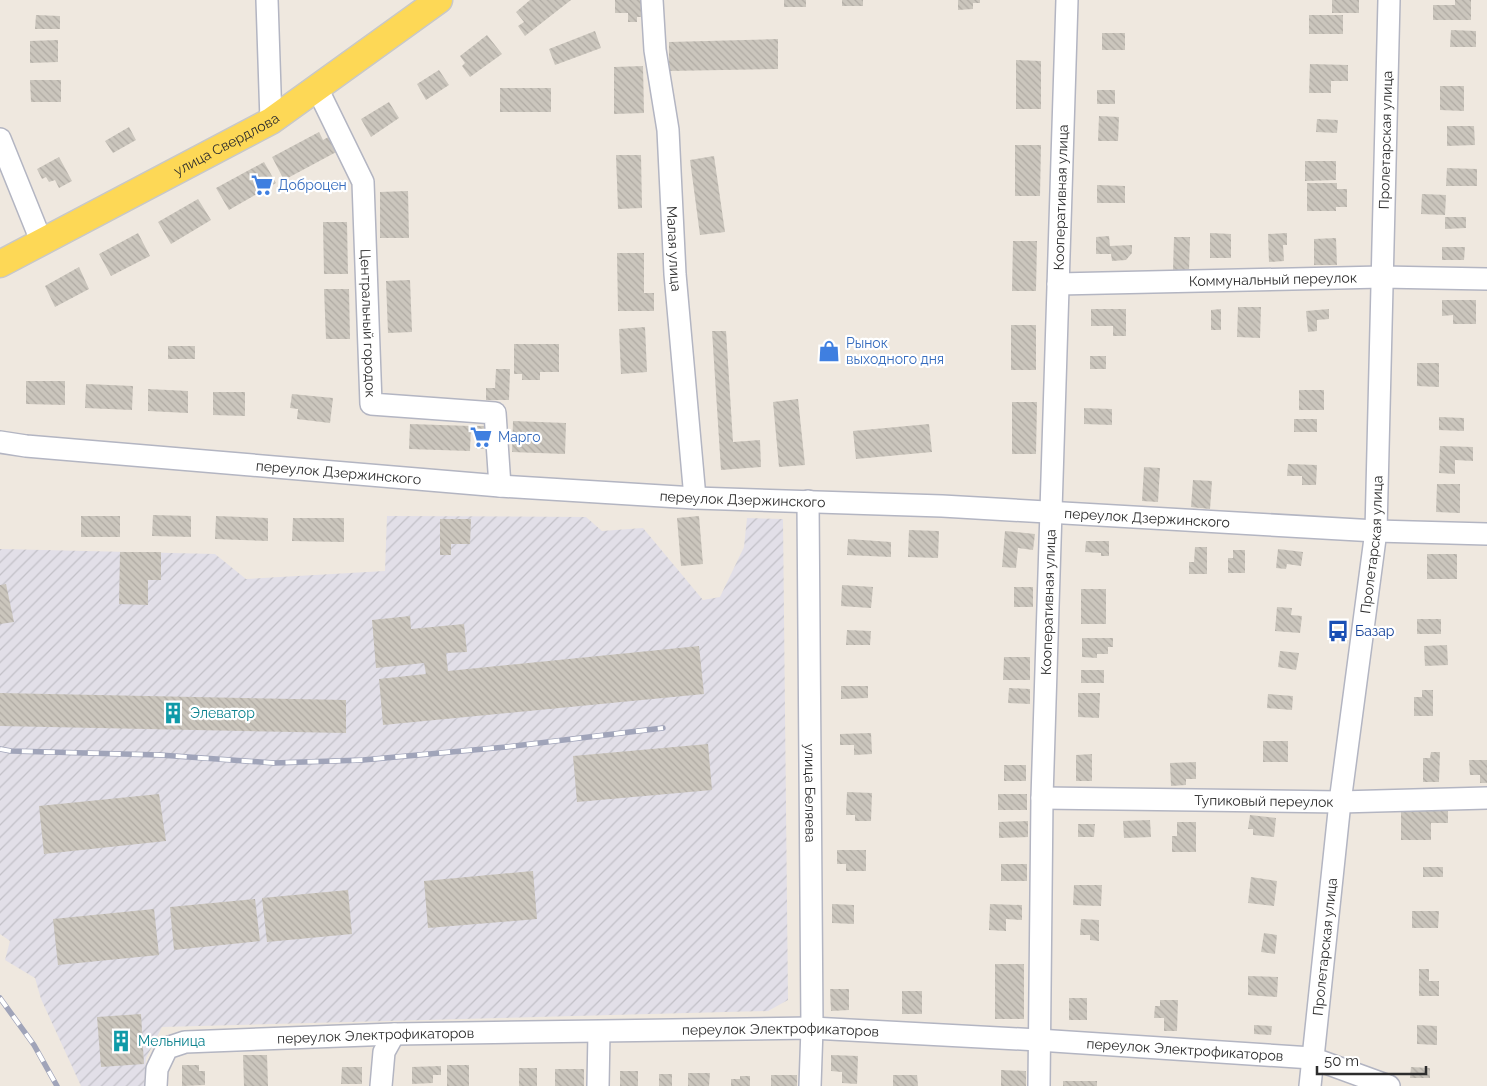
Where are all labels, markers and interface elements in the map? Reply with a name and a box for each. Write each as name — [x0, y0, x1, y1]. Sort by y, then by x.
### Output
street label: Пролетарская улица — [1376, 71, 1395, 210]
street label: улица Свердлова — [171, 110, 282, 179]
street label: Кооперативная улица — [1051, 124, 1071, 270]
supermarket icon: Доброцен — [249, 172, 275, 198]
place label: Доброцен — [278, 177, 347, 193]
street label: Малая улица — [664, 206, 685, 292]
street label: Центральный городок — [357, 249, 379, 398]
street label: Коммунальный переулок — [1189, 270, 1357, 289]
place label: Рынок выходного дня — [846, 335, 944, 367]
shop icon: Рынок выходного дня — [816, 338, 842, 364]
supermarket icon: Марго — [468, 424, 494, 450]
place label: Марго — [498, 429, 540, 445]
street label: переулок Дзержинского — [255, 457, 422, 487]
street label: Пролетарская улица — [1357, 475, 1385, 615]
street label: переулок Дзержинского — [659, 488, 826, 510]
street label: переулок Дзержинского — [1064, 505, 1230, 531]
street label: Кооперативная улица — [1038, 529, 1058, 675]
bus stop icon: Базар — [1325, 618, 1351, 644]
place label: Базар — [1355, 623, 1395, 639]
building icon: Элеватор — [160, 700, 186, 726]
place label: Элеватор — [190, 705, 255, 721]
street label: улица Беляева — [802, 743, 819, 843]
street label: Тупиковый переулок — [1194, 792, 1334, 810]
street label: Пролетарская улица — [1309, 877, 1340, 1017]
street label: переулок Электрофикаторов — [682, 1020, 879, 1040]
street label: переулок Электрофикаторов — [277, 1025, 474, 1046]
building icon: Мельница — [108, 1028, 134, 1054]
place label: Мельница — [138, 1033, 205, 1049]
street label: переулок Электрофикаторов — [1086, 1035, 1284, 1064]
scale bar — [1317, 1044, 1426, 1076]
text: 50 m — [1324, 1052, 1359, 1070]

